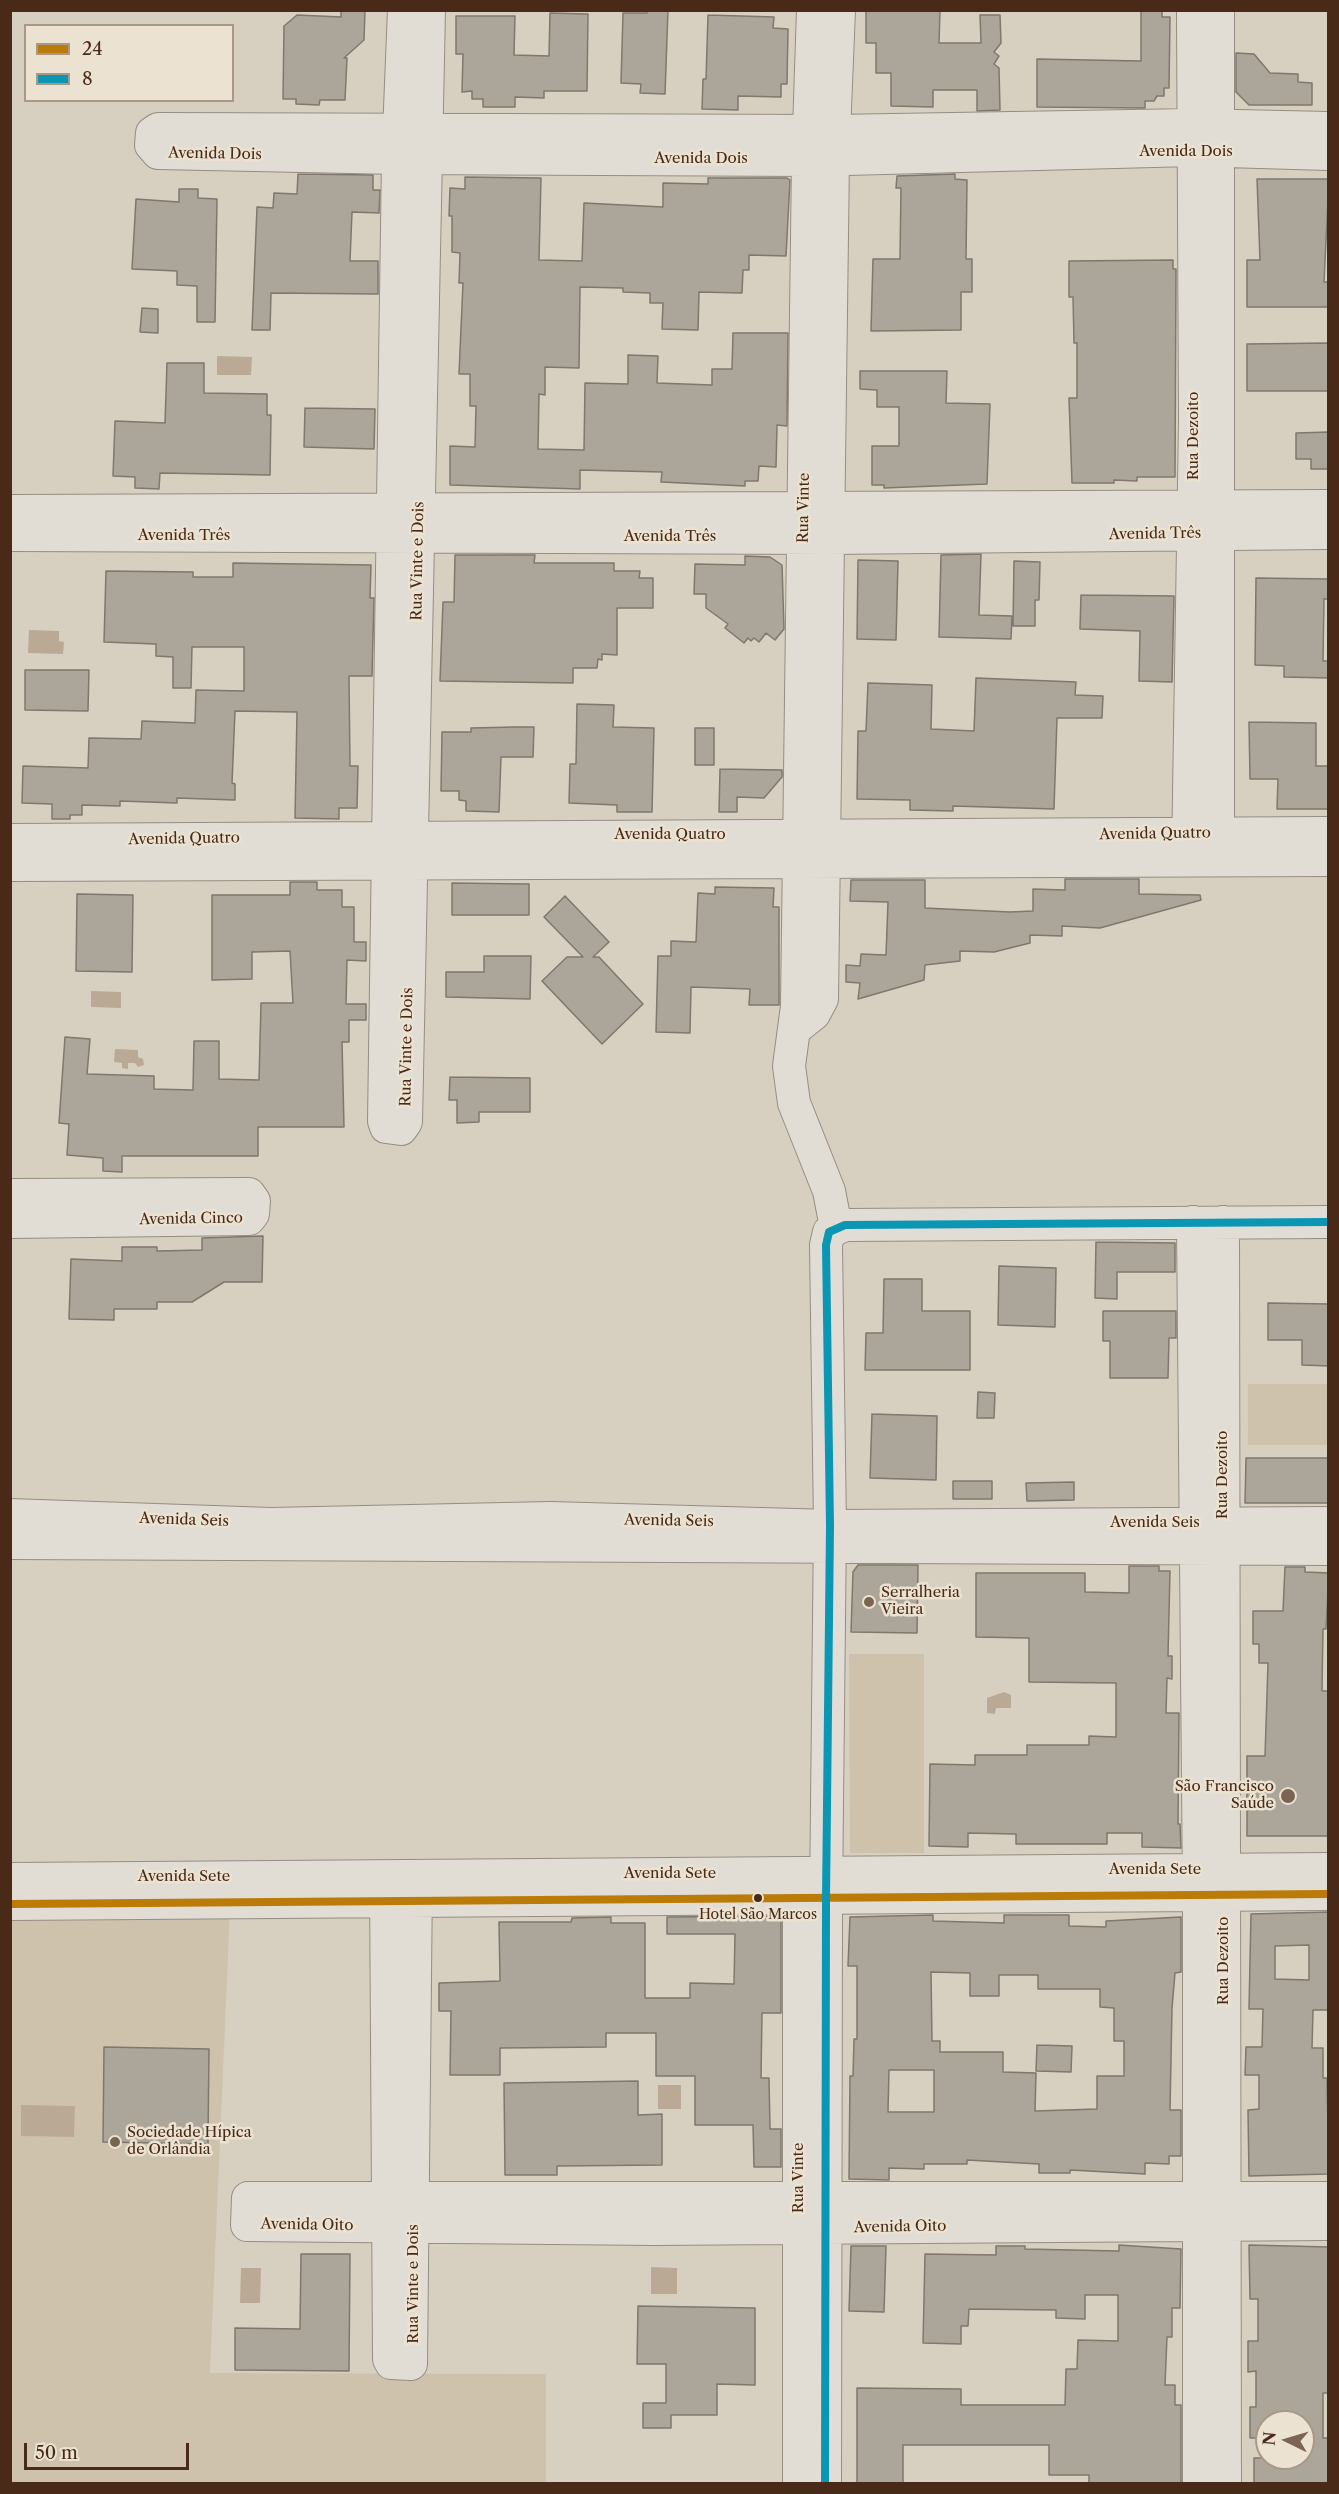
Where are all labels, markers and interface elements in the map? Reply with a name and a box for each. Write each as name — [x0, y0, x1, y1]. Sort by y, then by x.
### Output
legend — [24, 24, 234, 102]
text: 24 — [82, 38, 103, 60]
text: 8 — [82, 68, 93, 90]
street label: Avenida Dois — [1139, 143, 1233, 161]
street label: Avenida Dois — [168, 144, 262, 164]
street label: Avenida Dois — [654, 150, 748, 168]
street label: Rua Dezoito — [1185, 392, 1203, 480]
street label: Rua Vinte — [794, 473, 814, 543]
street label: Rua Vinte e Dois — [408, 501, 428, 621]
street label: Avenida Três — [1109, 524, 1201, 544]
street label: Avenida Três — [138, 527, 230, 545]
street label: Avenida Três — [624, 528, 716, 546]
street label: Avenida Quatro — [1099, 824, 1211, 844]
street label: Avenida Quatro — [614, 826, 726, 844]
street label: Avenida Quatro — [128, 829, 240, 849]
street label: Rua Vinte e Dois — [397, 987, 417, 1107]
street label: Avenida Cinco — [139, 1209, 243, 1229]
street label: Rua Dezoito — [1214, 1431, 1232, 1519]
street label: Avenida Seis — [139, 1509, 229, 1531]
street label: Avenida Seis — [624, 1511, 714, 1531]
street label: Avenida Seis — [1110, 1514, 1200, 1532]
place label: Serralheria Vieira — [881, 1584, 960, 1619]
marker: Serralheria Vieira — [862, 1595, 876, 1609]
place label: São Francisco Saúde — [1175, 1778, 1274, 1813]
marker: São Francisco Saúde — [1279, 1787, 1297, 1805]
street label: Avenida Sete — [1109, 1861, 1201, 1879]
street label: Avenida Sete — [624, 1865, 716, 1883]
street label: Avenida Sete — [138, 1868, 230, 1886]
marker: Hotel São Marcos — [752, 1892, 764, 1904]
place label: Hotel São Marcos — [699, 1907, 817, 1923]
street label: Rua Dezoito — [1215, 1917, 1233, 2005]
place label: Sociedade Hípica de Orlândia — [127, 2124, 252, 2159]
marker: Sociedade Hípica de Orlândia — [108, 2135, 122, 2149]
street label: Rua Vinte — [790, 2143, 808, 2213]
street label: Avenida Oito — [260, 2215, 354, 2235]
street label: Avenida Oito — [853, 2217, 947, 2237]
street label: Rua Vinte e Dois — [405, 2224, 423, 2344]
north arrow — [1255, 2410, 1315, 2470]
scale bar — [27, 2431, 192, 2469]
text: N — [1258, 2431, 1280, 2446]
text: 50 m — [35, 2442, 78, 2464]

